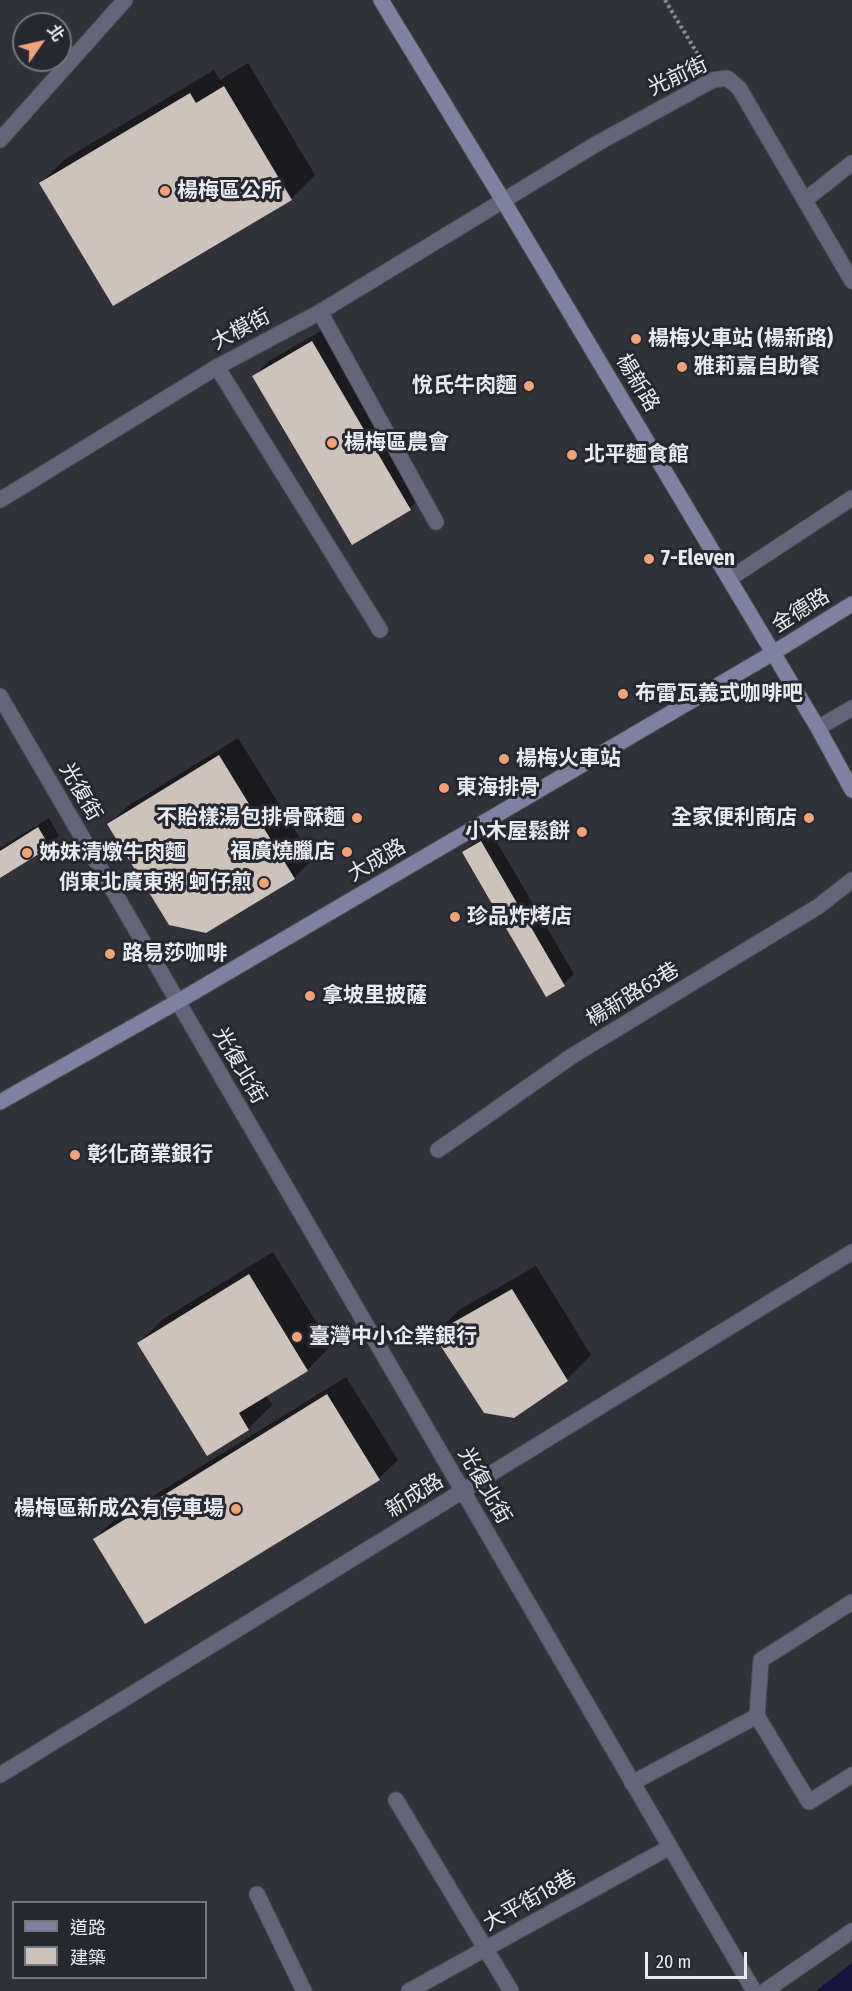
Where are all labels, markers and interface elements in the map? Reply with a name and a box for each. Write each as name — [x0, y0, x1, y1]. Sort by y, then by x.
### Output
north arrow — [12, 12, 72, 72]
text: 北 — [43, 21, 68, 45]
street label: 光前街 — [644, 52, 712, 102]
place label: 楊梅區公所 — [177, 178, 282, 204]
marker: 楊梅區公所 — [158, 184, 172, 198]
street label: 大模街 — [207, 304, 275, 356]
place label: 楊梅火車站 (楊新路) — [648, 326, 833, 352]
marker: 楊梅火車站 (楊新路) — [629, 332, 643, 346]
street label: 楊新路 — [610, 350, 664, 416]
place label: 雅莉嘉自助餐 — [694, 354, 820, 380]
marker: 雅莉嘉自助餐 — [675, 360, 689, 374]
place label: 悅氏牛肉麵 — [412, 373, 517, 399]
marker: 悅氏牛肉麵 — [522, 379, 536, 393]
place label: 楊梅區農會 — [344, 430, 449, 456]
marker: 楊梅區農會 — [325, 436, 339, 450]
place label: 北平麵食館 — [584, 442, 689, 468]
marker: 北平麵食館 — [565, 448, 579, 462]
place label: 7-Eleven — [661, 546, 735, 572]
marker: 7-Eleven — [642, 552, 656, 566]
street label: 金德路 — [768, 584, 834, 638]
place label: 布雷瓦義式咖啡吧 — [635, 681, 803, 707]
marker: 布雷瓦義式咖啡吧 — [616, 687, 630, 701]
place label: 楊梅火車站 — [516, 746, 621, 772]
marker: 楊梅火車站 — [497, 752, 511, 766]
street label: 光復街 — [53, 758, 107, 826]
place label: 東海排骨 — [456, 775, 540, 801]
marker: 東海排骨 — [437, 781, 451, 795]
place label: 不貽樣湯包排骨酥麵 — [156, 805, 345, 831]
place label: 全家便利商店 — [671, 805, 797, 831]
marker: 不貽樣湯包排骨酥麵 — [350, 811, 364, 825]
marker: 全家便利商店 — [802, 811, 816, 825]
place label: 小木屋鬆餅 — [465, 819, 570, 845]
marker: 小木屋鬆餅 — [575, 825, 589, 839]
street label: 大成路 — [343, 834, 411, 888]
place label: 福廣燒臘店 — [230, 839, 335, 865]
place label: 姊妹清燉牛肉麵 — [39, 840, 186, 866]
marker: 福廣燒臘店 — [340, 845, 354, 859]
marker: 姊妹清燉牛肉麵 — [20, 846, 34, 860]
place label: 俏東北廣東粥 蚵仔煎 — [59, 870, 252, 896]
marker: 俏東北廣東粥 蚵仔煎 — [257, 876, 271, 890]
place label: 珍品炸烤店 — [467, 904, 572, 930]
marker: 珍品炸烤店 — [448, 910, 462, 924]
place label: 路易莎咖啡 — [122, 941, 227, 967]
marker: 路易莎咖啡 — [103, 947, 117, 961]
street label: 楊新路63巷 — [582, 957, 684, 1033]
place label: 拿坡里披薩 — [322, 983, 427, 1009]
marker: 拿坡里披薩 — [303, 989, 317, 1003]
street label: 光復北街 — [207, 1023, 271, 1109]
place label: 彰化商業銀行 — [87, 1142, 213, 1168]
marker: 彰化商業銀行 — [68, 1148, 82, 1162]
place label: 臺灣中小企業銀行 — [309, 1324, 477, 1350]
marker: 臺灣中小企業銀行 — [290, 1330, 304, 1344]
street label: 光復北街 — [452, 1443, 516, 1529]
street label: 新成路 — [382, 1469, 448, 1523]
place label: 楊梅區新成公有停車場 — [14, 1496, 224, 1522]
marker: 楊梅區新成公有停車場 — [229, 1502, 243, 1516]
street label: 大平街18巷 — [479, 1865, 581, 1937]
legend — [12, 1901, 207, 1979]
text: 道路 — [70, 1917, 106, 1939]
scale bar — [648, 1940, 750, 1978]
text: 建築 — [70, 1947, 106, 1969]
text: 20 m — [656, 1951, 691, 1973]

